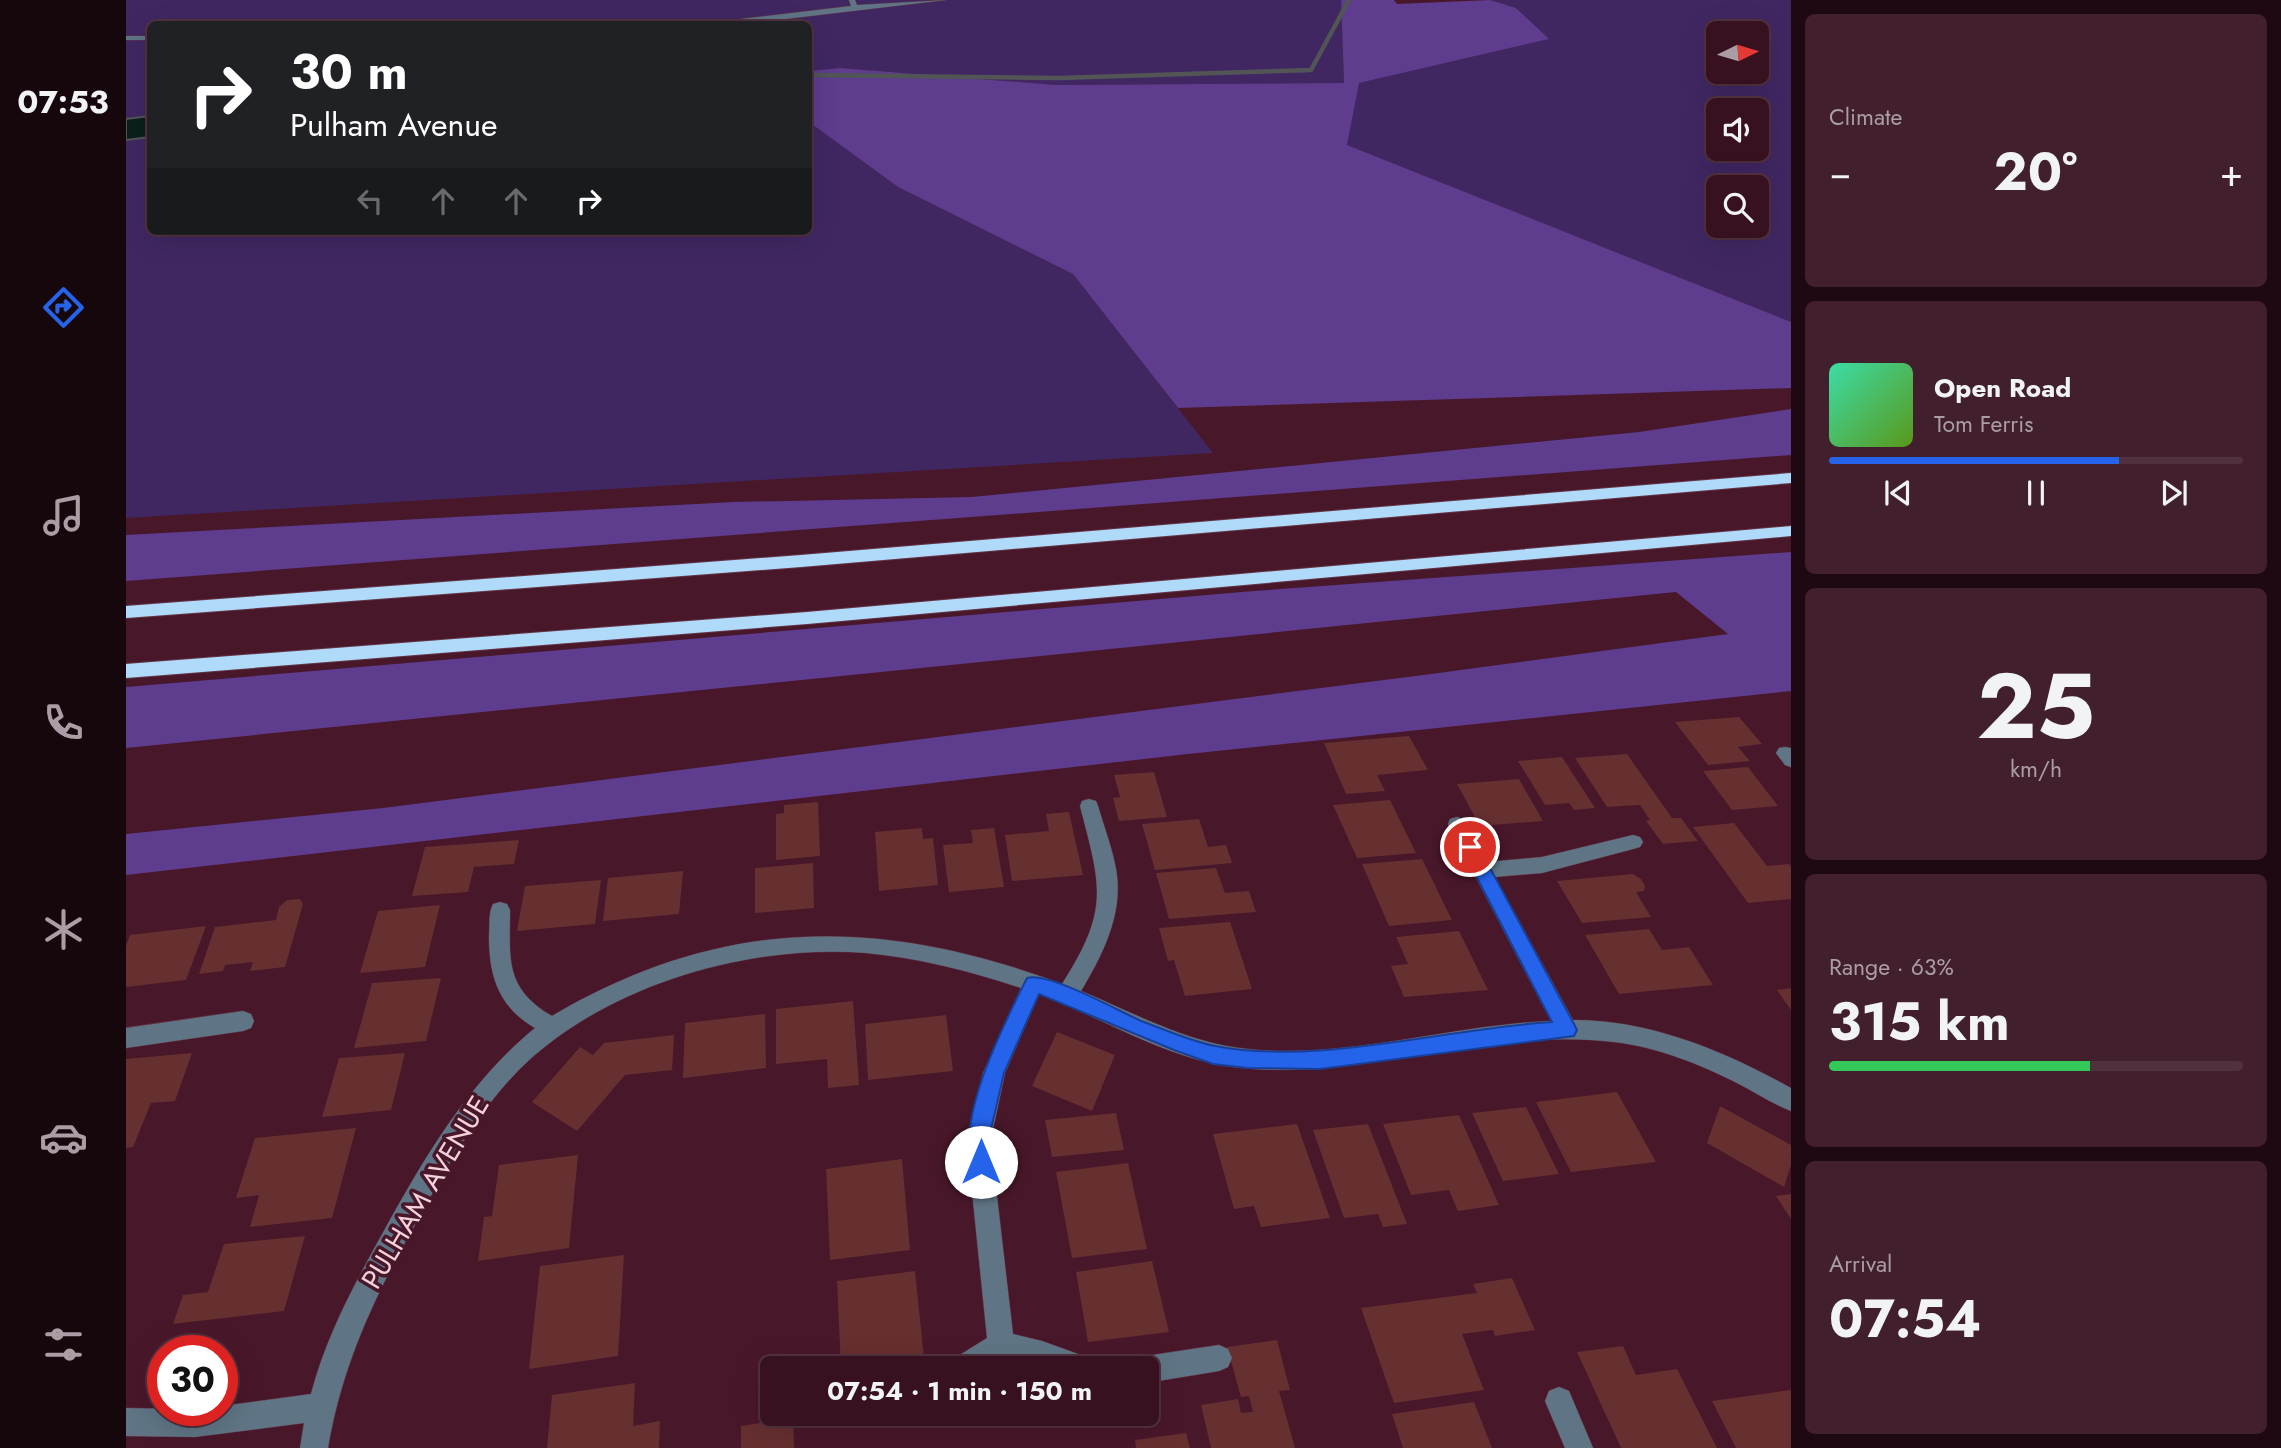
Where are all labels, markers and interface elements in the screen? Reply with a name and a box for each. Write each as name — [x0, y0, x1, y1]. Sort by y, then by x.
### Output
north arrow — [1706, 21, 1769, 84]
map controls — [1706, 21, 1769, 238]
text: 30 m — [290, 37, 408, 107]
icon: right — [175, 49, 266, 140]
text: 07:53 — [17, 79, 109, 125]
button: sound — [1706, 98, 1769, 161]
text: Climate — [1829, 100, 1902, 134]
text: Pulham Avenue — [290, 102, 498, 148]
text: 20° — [1994, 134, 2078, 210]
text: − — [1829, 145, 1851, 200]
text: + — [2220, 145, 2243, 200]
button: search — [1706, 175, 1769, 238]
icon: left — [351, 182, 389, 220]
icon: ahead — [424, 182, 462, 220]
icon: ahead — [497, 182, 535, 220]
icon: right — [570, 182, 608, 220]
icon: directions — [39, 283, 88, 332]
text: Open Road — [1934, 369, 2071, 407]
text: Tom Ferris — [1934, 407, 2033, 441]
icon: previous — [1879, 474, 1917, 512]
icon: pause — [2017, 474, 2055, 512]
icon: next — [2155, 474, 2193, 512]
icon: music — [39, 491, 88, 540]
text: 25 — [1977, 641, 2095, 772]
icon: phone — [39, 698, 88, 747]
text: km/h — [2010, 752, 2062, 786]
pin — [1440, 817, 1500, 877]
icon: arrive — [1451, 828, 1489, 866]
icon: climate — [39, 905, 88, 954]
text: Range · 63% — [1829, 950, 1954, 984]
text: 315 km — [1829, 984, 2010, 1060]
street label: PULHAM AVENUE — [351, 1088, 499, 1297]
icon: car — [39, 1113, 88, 1162]
position arrow — [944, 1125, 1018, 1199]
text: Arrival — [1829, 1247, 1892, 1281]
text: 07:54 — [1829, 1281, 1981, 1357]
icon: filters — [39, 1320, 88, 1369]
speed limit sign: 30 — [147, 1335, 238, 1426]
text: 07:54 · 1 min · 150 m — [827, 1372, 1092, 1410]

